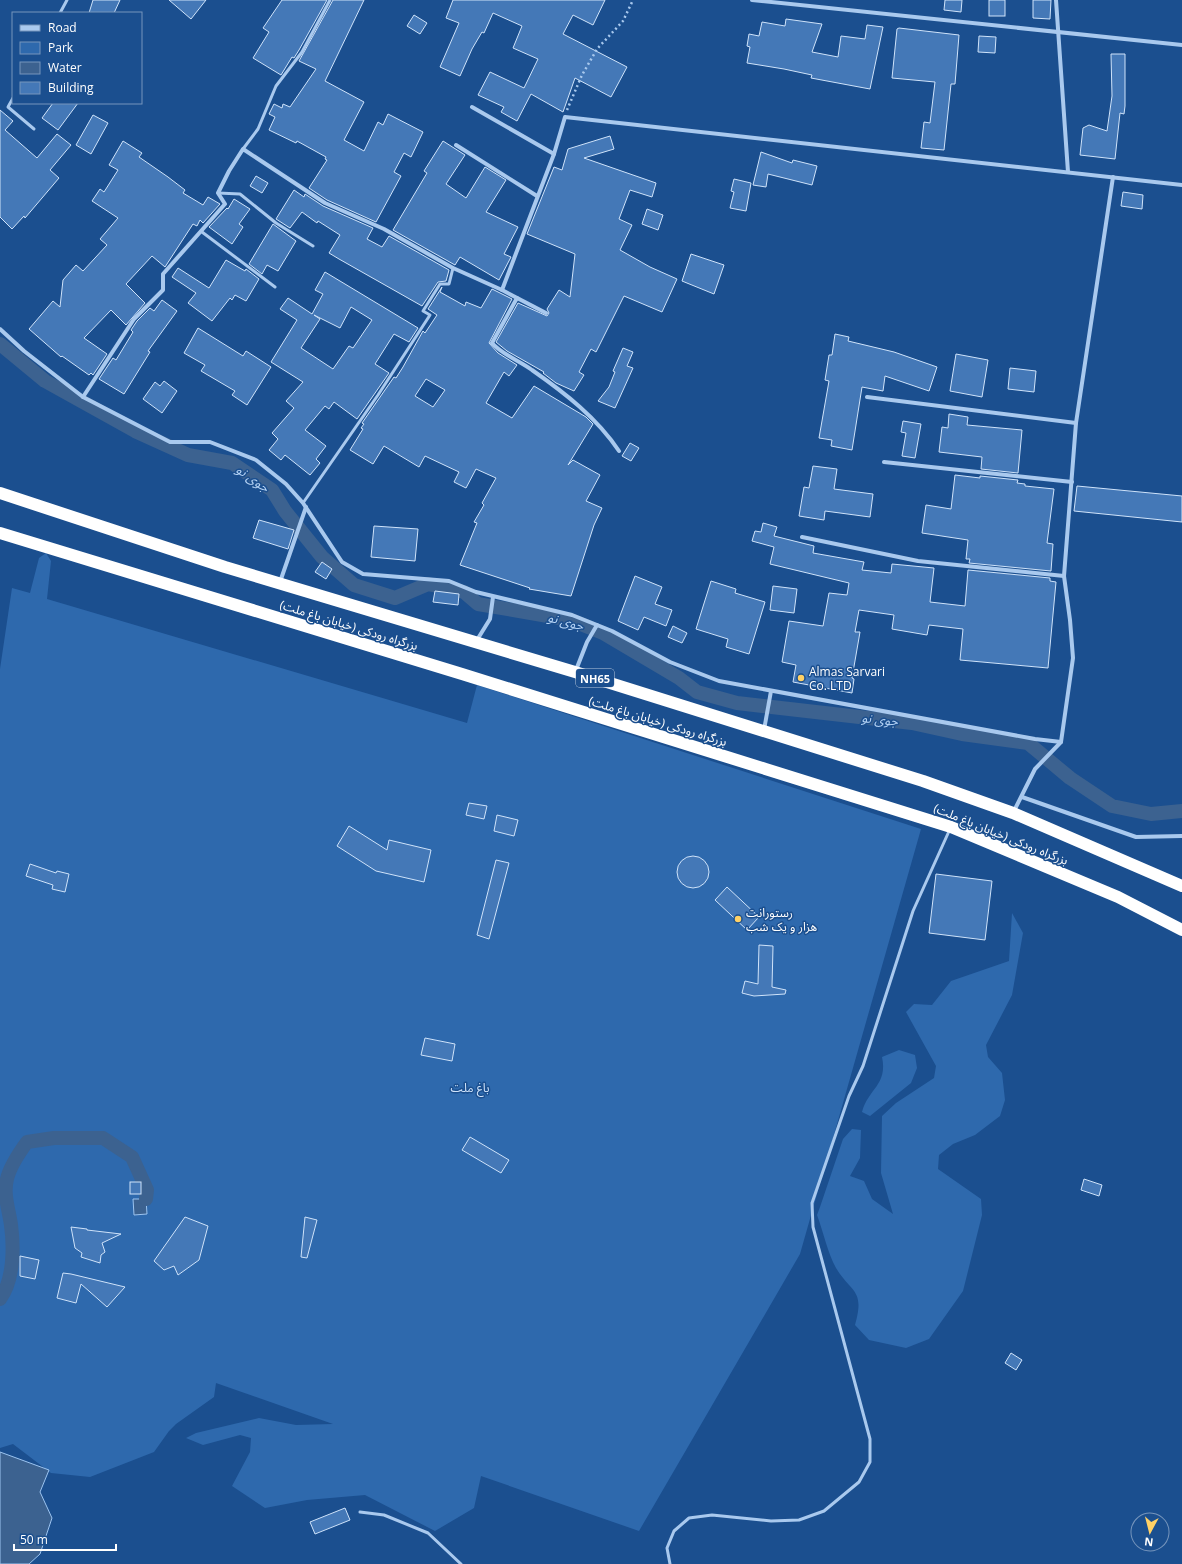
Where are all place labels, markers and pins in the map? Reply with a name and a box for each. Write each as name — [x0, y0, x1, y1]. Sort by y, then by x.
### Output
place label: Almas Sarvari Co. LTD — [809, 663, 885, 694]
marker: Almas Sarvari Co. LTD — [796, 673, 806, 683]
place label: رستورانت هزار و یک شب — [746, 904, 817, 935]
marker: رستورانت هزار و یک شب — [733, 914, 743, 924]

